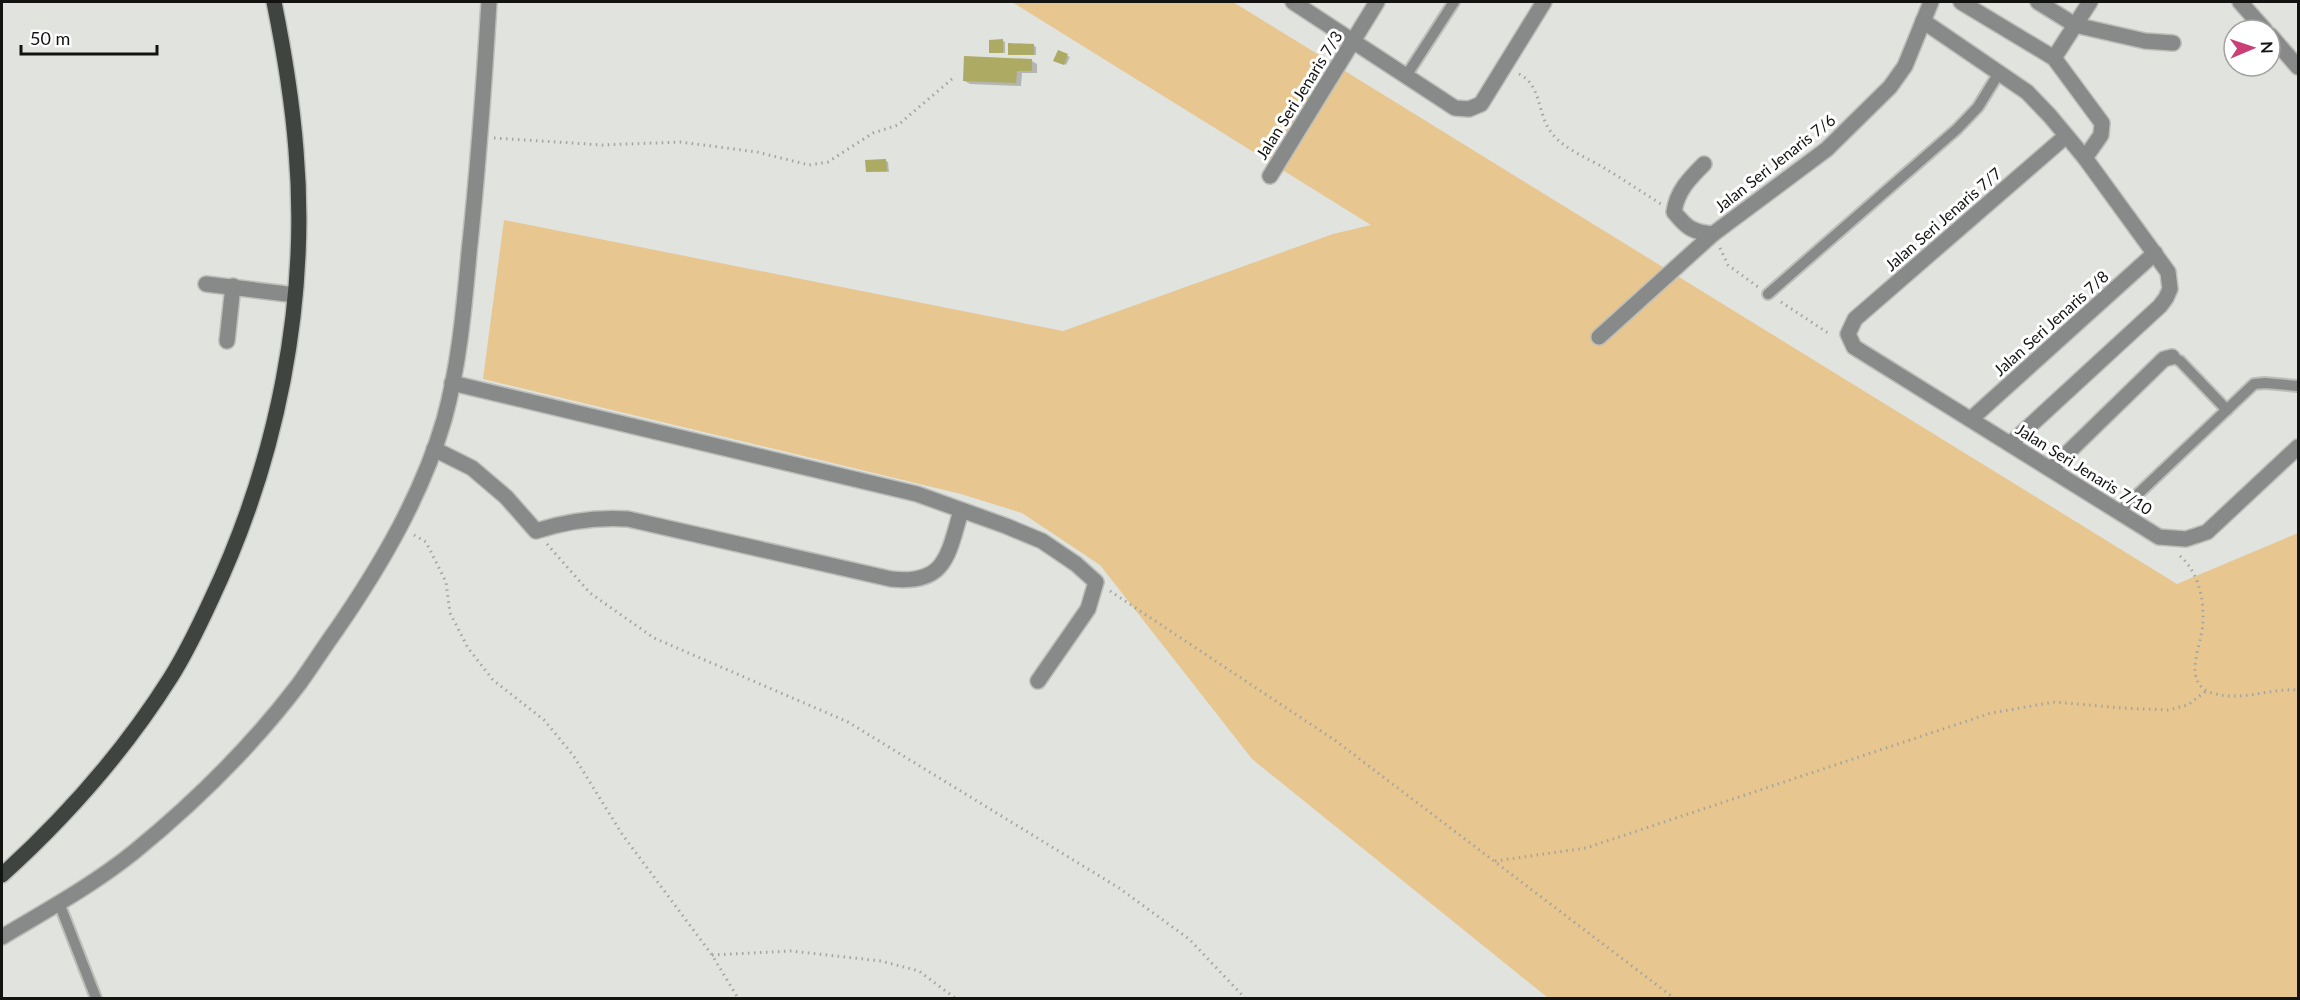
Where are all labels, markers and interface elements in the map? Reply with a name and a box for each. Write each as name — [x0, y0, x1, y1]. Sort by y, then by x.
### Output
scale bar — [21, 18, 158, 56]
north arrow — [2222, 18, 2282, 78]
text: 50 m — [30, 27, 70, 49]
street label: Jalan Seri Jenaris 7/3 — [1251, 27, 1346, 162]
text: N — [2258, 41, 2277, 54]
street label: Jalan Seri Jenaris 7/6 — [1711, 110, 1839, 216]
street label: Jalan Seri Jenaris 7/7 — [1881, 163, 2005, 274]
street label: Jalan Seri Jenaris 7/8 — [1989, 266, 2112, 379]
street label: Jalan Seri Jenaris 7/10 — [2013, 419, 2156, 518]

